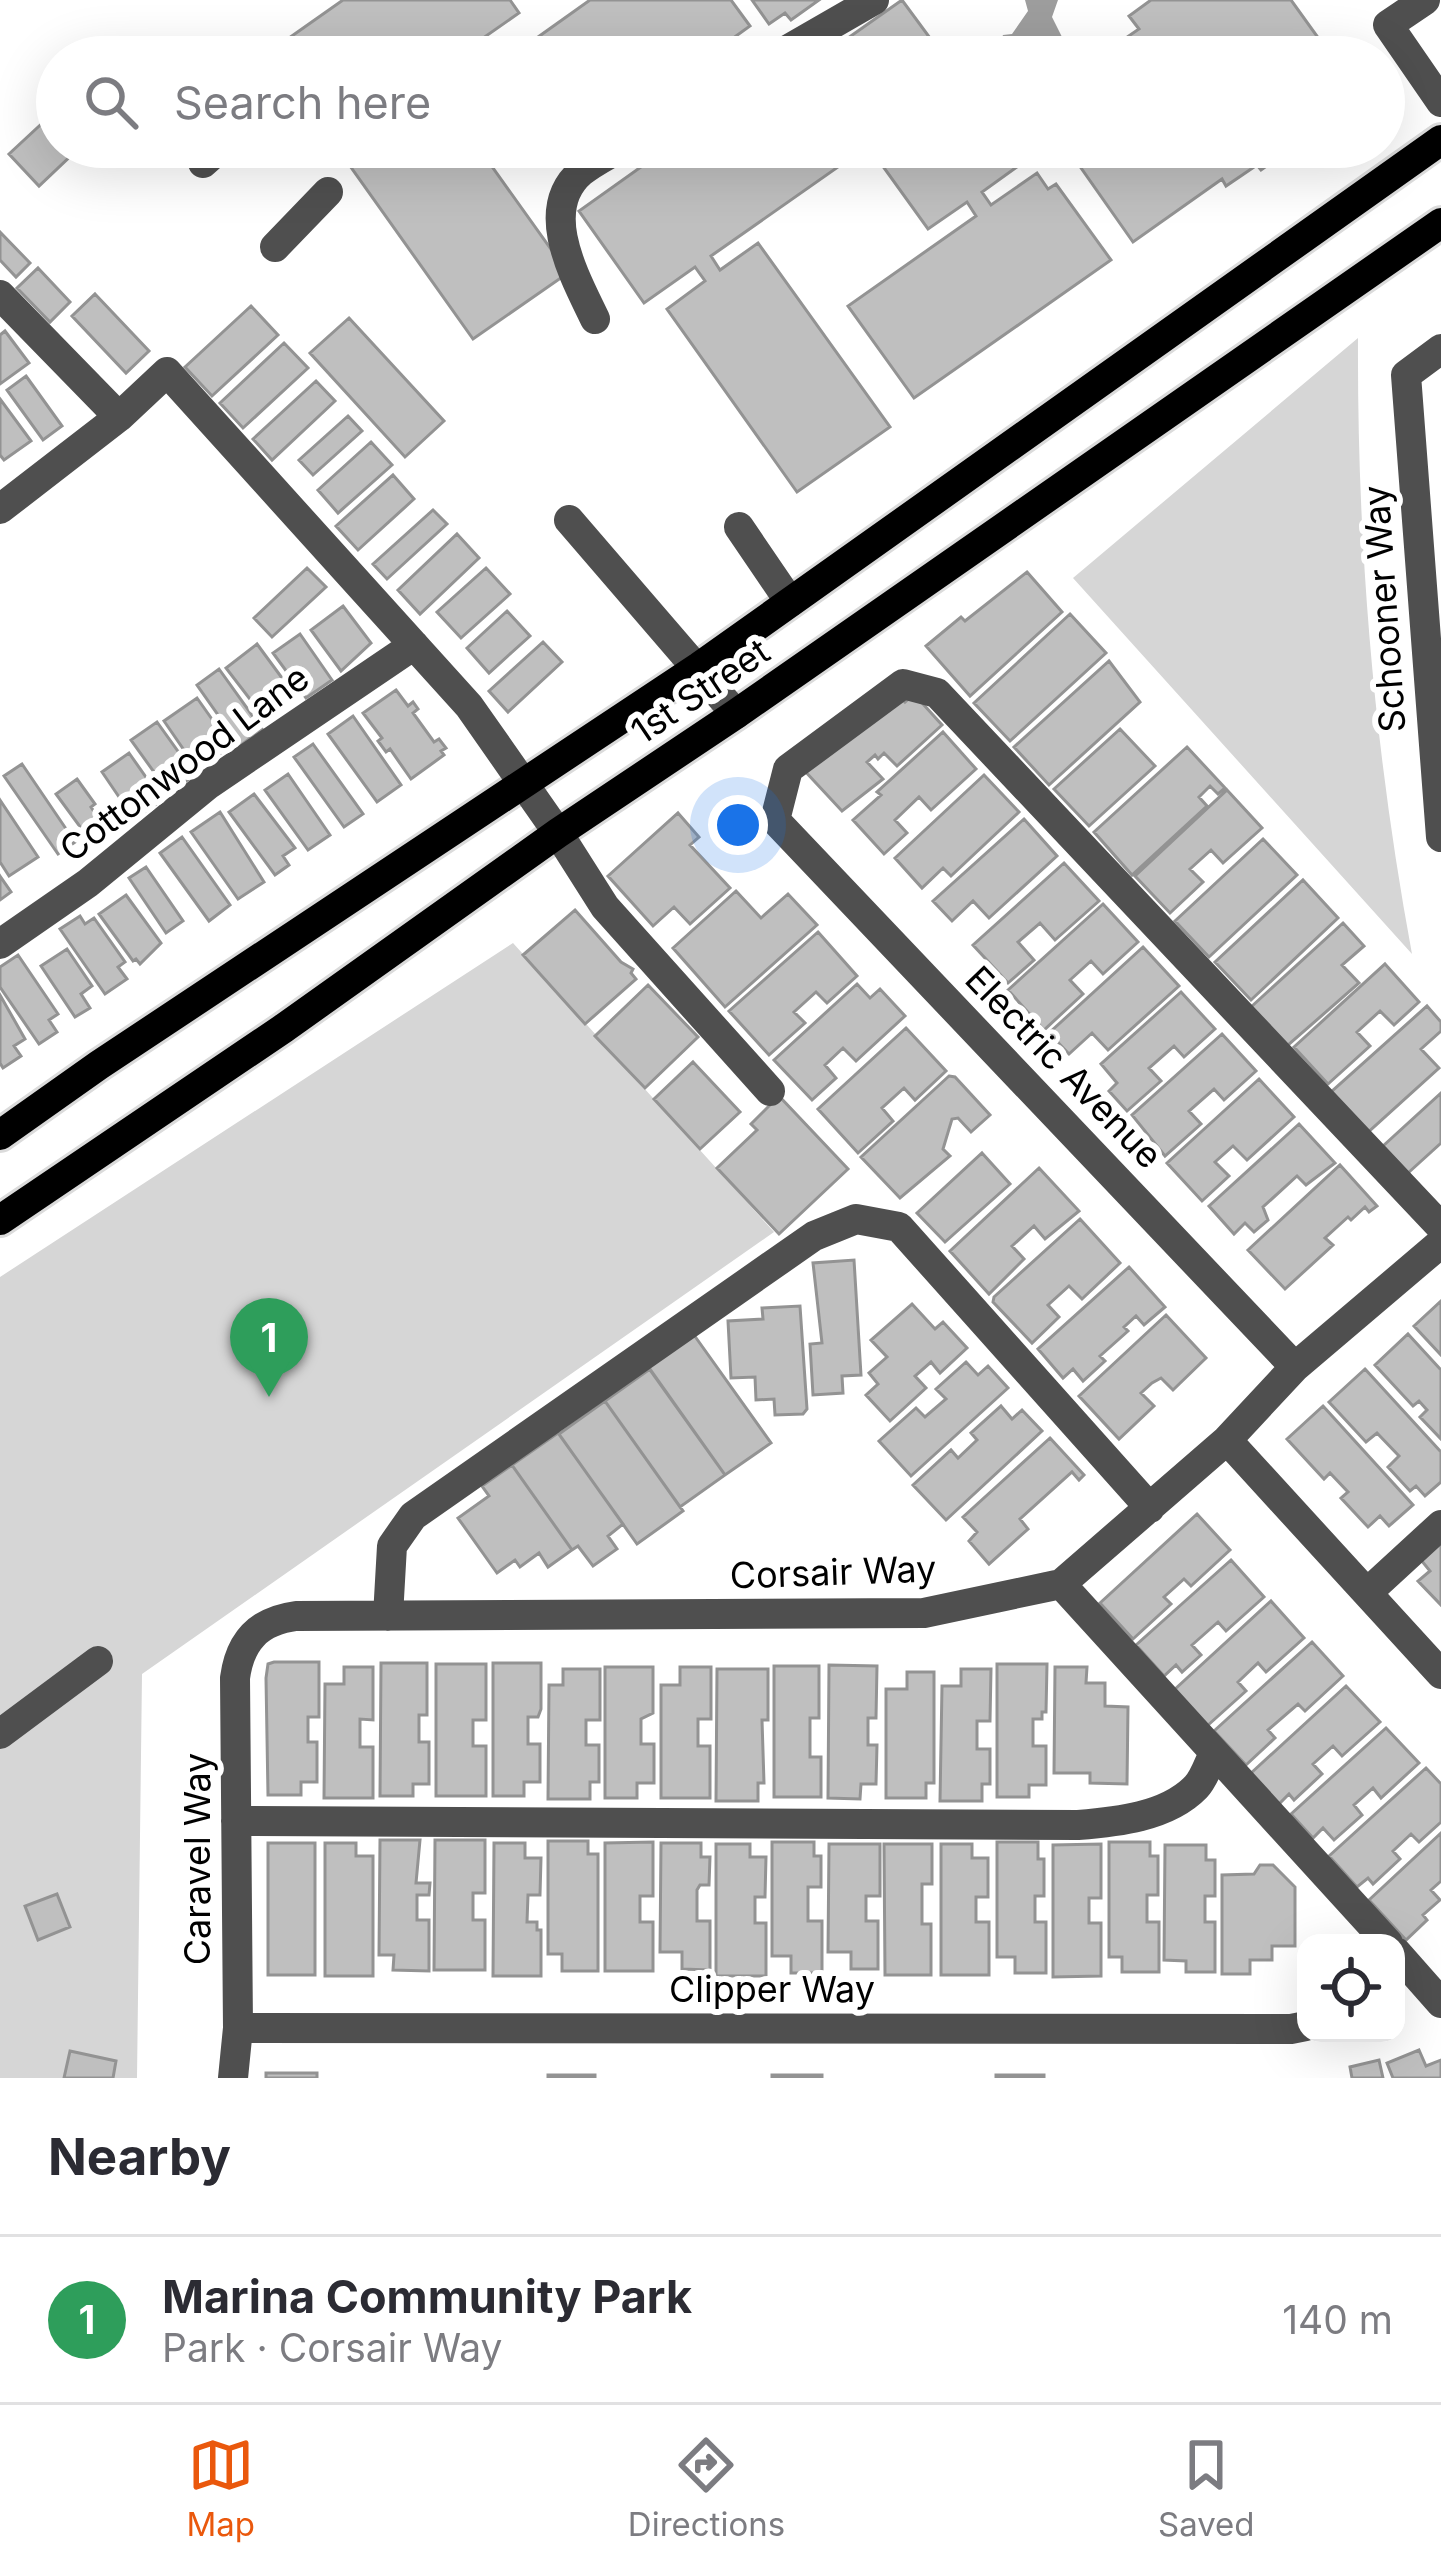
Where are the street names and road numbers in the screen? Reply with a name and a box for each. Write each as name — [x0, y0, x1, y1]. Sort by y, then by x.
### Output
street label: Schooner Way — [1353, 484, 1415, 734]
street label: 1st Street — [623, 629, 778, 753]
street label: Cottonwood Lane — [51, 655, 317, 871]
street label: Electric Avenue — [957, 957, 1171, 1177]
street label: Corsair Way — [729, 1546, 937, 1598]
street label: Caravel Way — [175, 1753, 219, 1965]
street label: Clipper Way — [669, 1967, 875, 2011]

